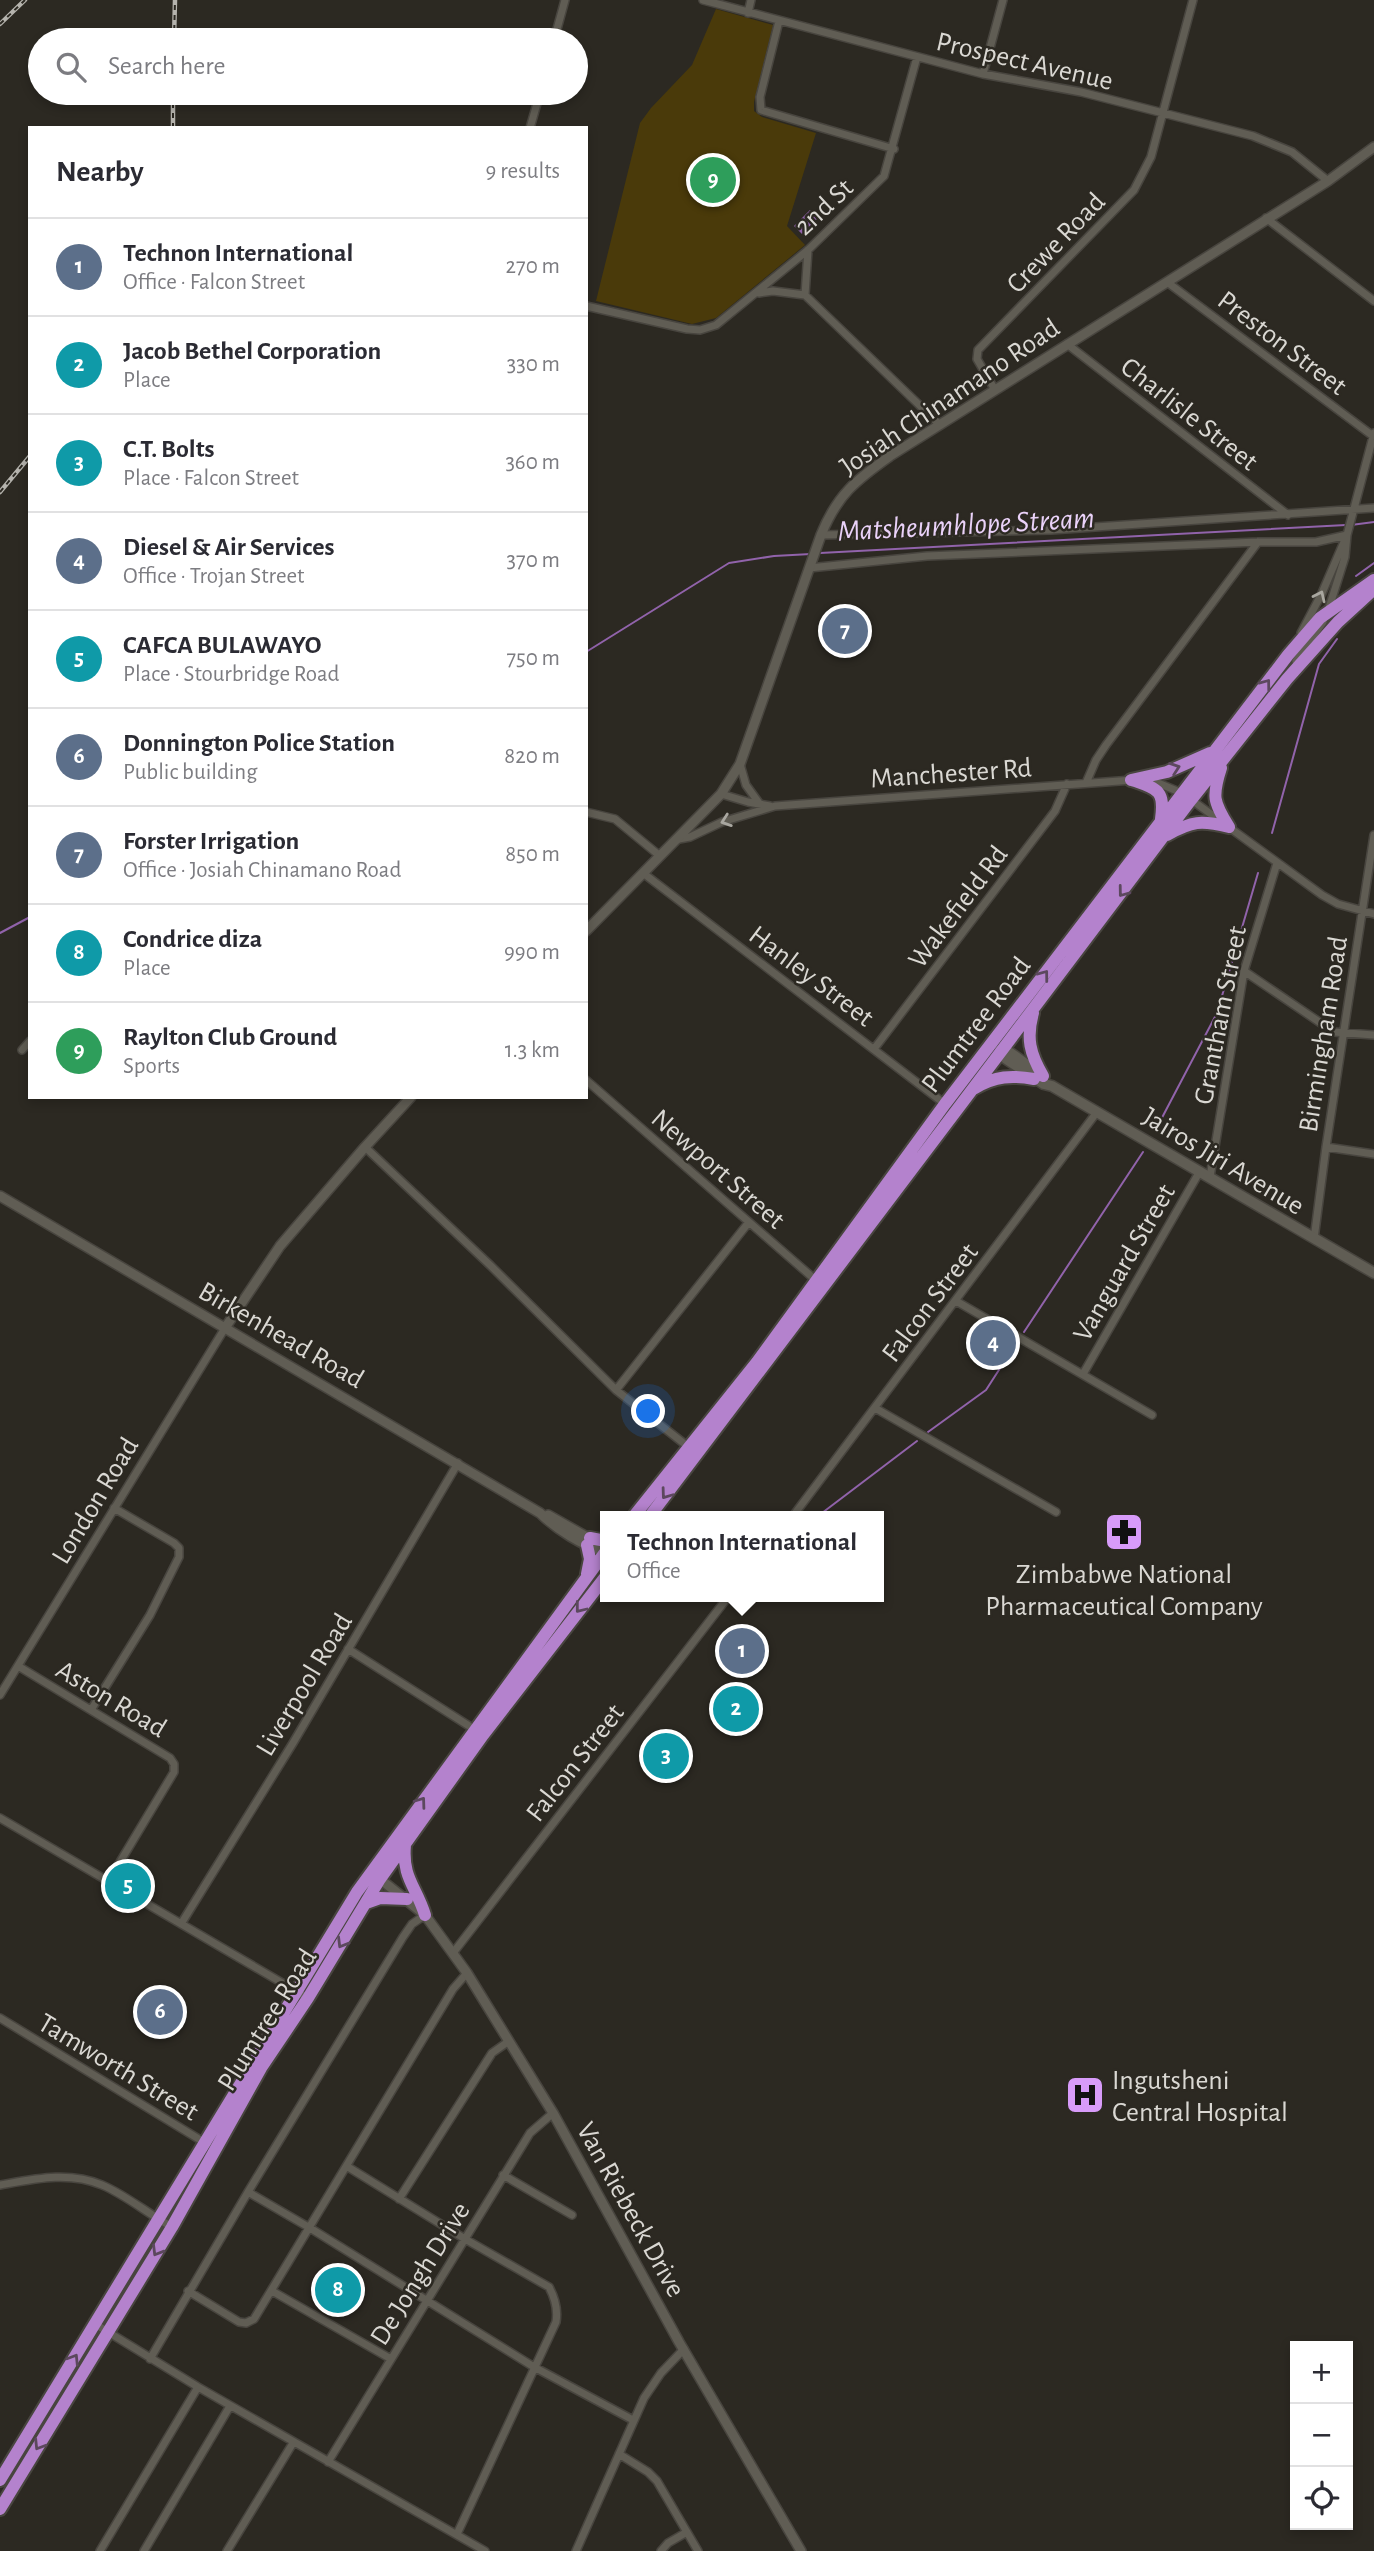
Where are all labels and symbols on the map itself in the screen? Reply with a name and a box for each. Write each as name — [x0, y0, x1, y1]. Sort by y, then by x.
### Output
street label: Prospect Avenue — [934, 28, 1116, 96]
pin: 9 — [690, 154, 736, 206]
street label: 2nd St — [790, 174, 859, 241]
street label: Crewe Road — [1002, 188, 1111, 299]
street label: Preston Street — [1212, 286, 1352, 401]
street label: Josiah Chinamano Road — [835, 314, 1065, 481]
street label: Charlisle Street — [1115, 353, 1263, 477]
water label: Matsheumhlope Stream — [837, 503, 1095, 547]
one-way arrow — [1312, 591, 1326, 603]
pin: 7 — [822, 605, 868, 657]
one-way arrow — [1258, 679, 1270, 692]
street label: Manchester Rd — [870, 754, 1033, 794]
one-way arrow — [1169, 762, 1181, 776]
one-way arrow — [720, 813, 733, 827]
street label: Wakefield Rd — [904, 841, 1013, 974]
one-way arrow — [1119, 884, 1132, 897]
street label: Hanley Street — [743, 921, 878, 1032]
street label: Grantham Street — [1190, 924, 1252, 1107]
street label: Birmingham Road — [1295, 934, 1353, 1134]
street label: Plumtree Road — [917, 952, 1037, 1098]
one-way arrow — [1035, 970, 1048, 982]
street label: Jairos Jiri Avenue — [1137, 1103, 1309, 1221]
street label: Newport Street — [646, 1104, 790, 1235]
street label: Vanguard Street — [1069, 1180, 1181, 1346]
street label: Falcon Street — [877, 1239, 984, 1368]
street label: Birkenhead Road — [194, 1277, 368, 1394]
pin: 4 — [970, 1317, 1016, 1369]
your location — [631, 1394, 665, 1428]
street label: London Road — [47, 1433, 144, 1569]
one-way arrow — [662, 1486, 674, 1499]
pharmacy icon: Zimbabwe National Pharmaceutical Company — [1103, 1511, 1145, 1553]
place label: Zimbabwe National Pharmaceutical Company — [985, 1561, 1263, 1621]
one-way arrow — [576, 1600, 588, 1613]
street label: Liverpool Road — [251, 1609, 358, 1761]
pin: 1 — [719, 1625, 765, 1677]
street label: Aston Road — [51, 1656, 171, 1743]
pin: 2 — [713, 1683, 759, 1735]
street label: Falcon Street — [521, 1699, 630, 1827]
pin: 3 — [643, 1730, 689, 1782]
one-way arrow — [413, 1797, 425, 1809]
pin: 5 — [105, 1860, 151, 1912]
one-way arrow — [337, 1935, 350, 1948]
street label: Plumtree Road — [213, 1944, 322, 2096]
pin: 6 — [137, 1986, 183, 2038]
street label: Tamworth Street — [33, 2009, 203, 2126]
place label: Ingutsheni Central Hospital — [1112, 2067, 1288, 2127]
hospital icon: Ingutsheni Central Hospital — [1064, 2074, 1106, 2116]
street label: Van Riebeck Drive — [571, 2118, 690, 2302]
street label: De Jongh Drive — [366, 2198, 476, 2350]
one-way arrow — [153, 2243, 166, 2256]
pin: 8 — [315, 2264, 361, 2316]
one-way arrow — [66, 2354, 79, 2367]
one-way arrow — [34, 2437, 47, 2450]

